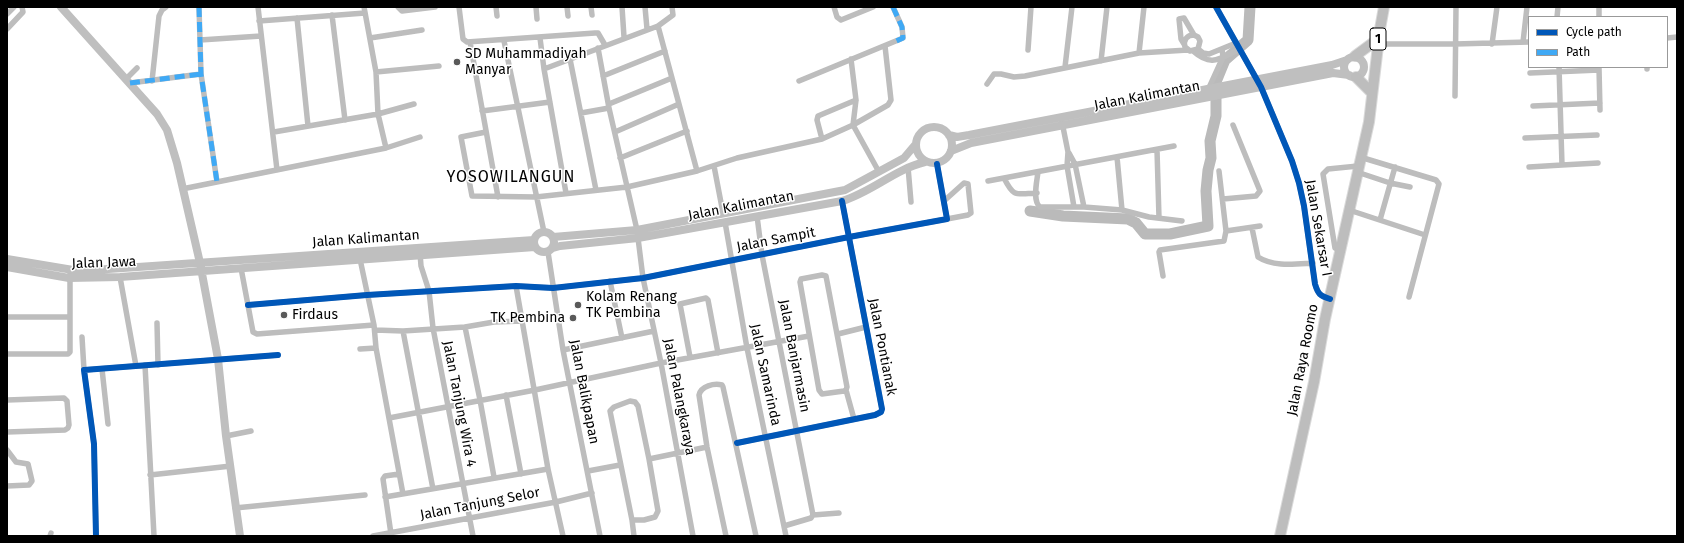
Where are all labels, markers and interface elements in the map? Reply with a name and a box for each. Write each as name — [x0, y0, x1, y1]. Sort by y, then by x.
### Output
legend — [1528, 16, 1668, 68]
text: Cycle path — [1566, 25, 1622, 39]
road number: 1 — [1370, 28, 1386, 50]
text: Path — [1566, 45, 1590, 59]
place label: SD Muhammadiyah Manyar — [465, 46, 587, 78]
marker: SD Muhammadiyah Manyar — [452, 57, 462, 67]
street label: Jalan Kalimantan — [1093, 77, 1201, 115]
district label: YOSOWILANGUN — [447, 168, 575, 188]
street label: Jalan Sekarsar I — [1301, 178, 1335, 278]
street label: Jalan Kalimantan — [687, 187, 795, 225]
street label: Jalan Sampit — [735, 224, 817, 256]
street label: Jalan Kalimantan — [312, 227, 420, 251]
street label: Jalan Jawa — [71, 253, 137, 273]
place label: Kolam Renang TK Pembina — [586, 289, 677, 322]
street label: Jalan Pontianak — [864, 297, 900, 397]
street label: Jalan Banjarmasin — [775, 298, 813, 414]
marker: Kolam Renang TK Pembina — [573, 300, 583, 310]
street label: Jalan Raya Roomo — [1284, 303, 1322, 417]
place label: Firdaus — [292, 307, 338, 323]
marker: Firdaus — [279, 310, 289, 320]
place label: TK Pembina — [490, 310, 565, 326]
marker: TK Pembina — [568, 313, 578, 323]
street label: Jalan Samarinda — [746, 323, 784, 427]
street label: Jalan Palangkaraya — [659, 337, 699, 457]
street label: Jalan Balikpapan — [566, 338, 602, 446]
street label: Jalan Tanjung Wira 4 — [439, 340, 479, 468]
street label: Jalan Tanjung Selor — [419, 484, 541, 524]

